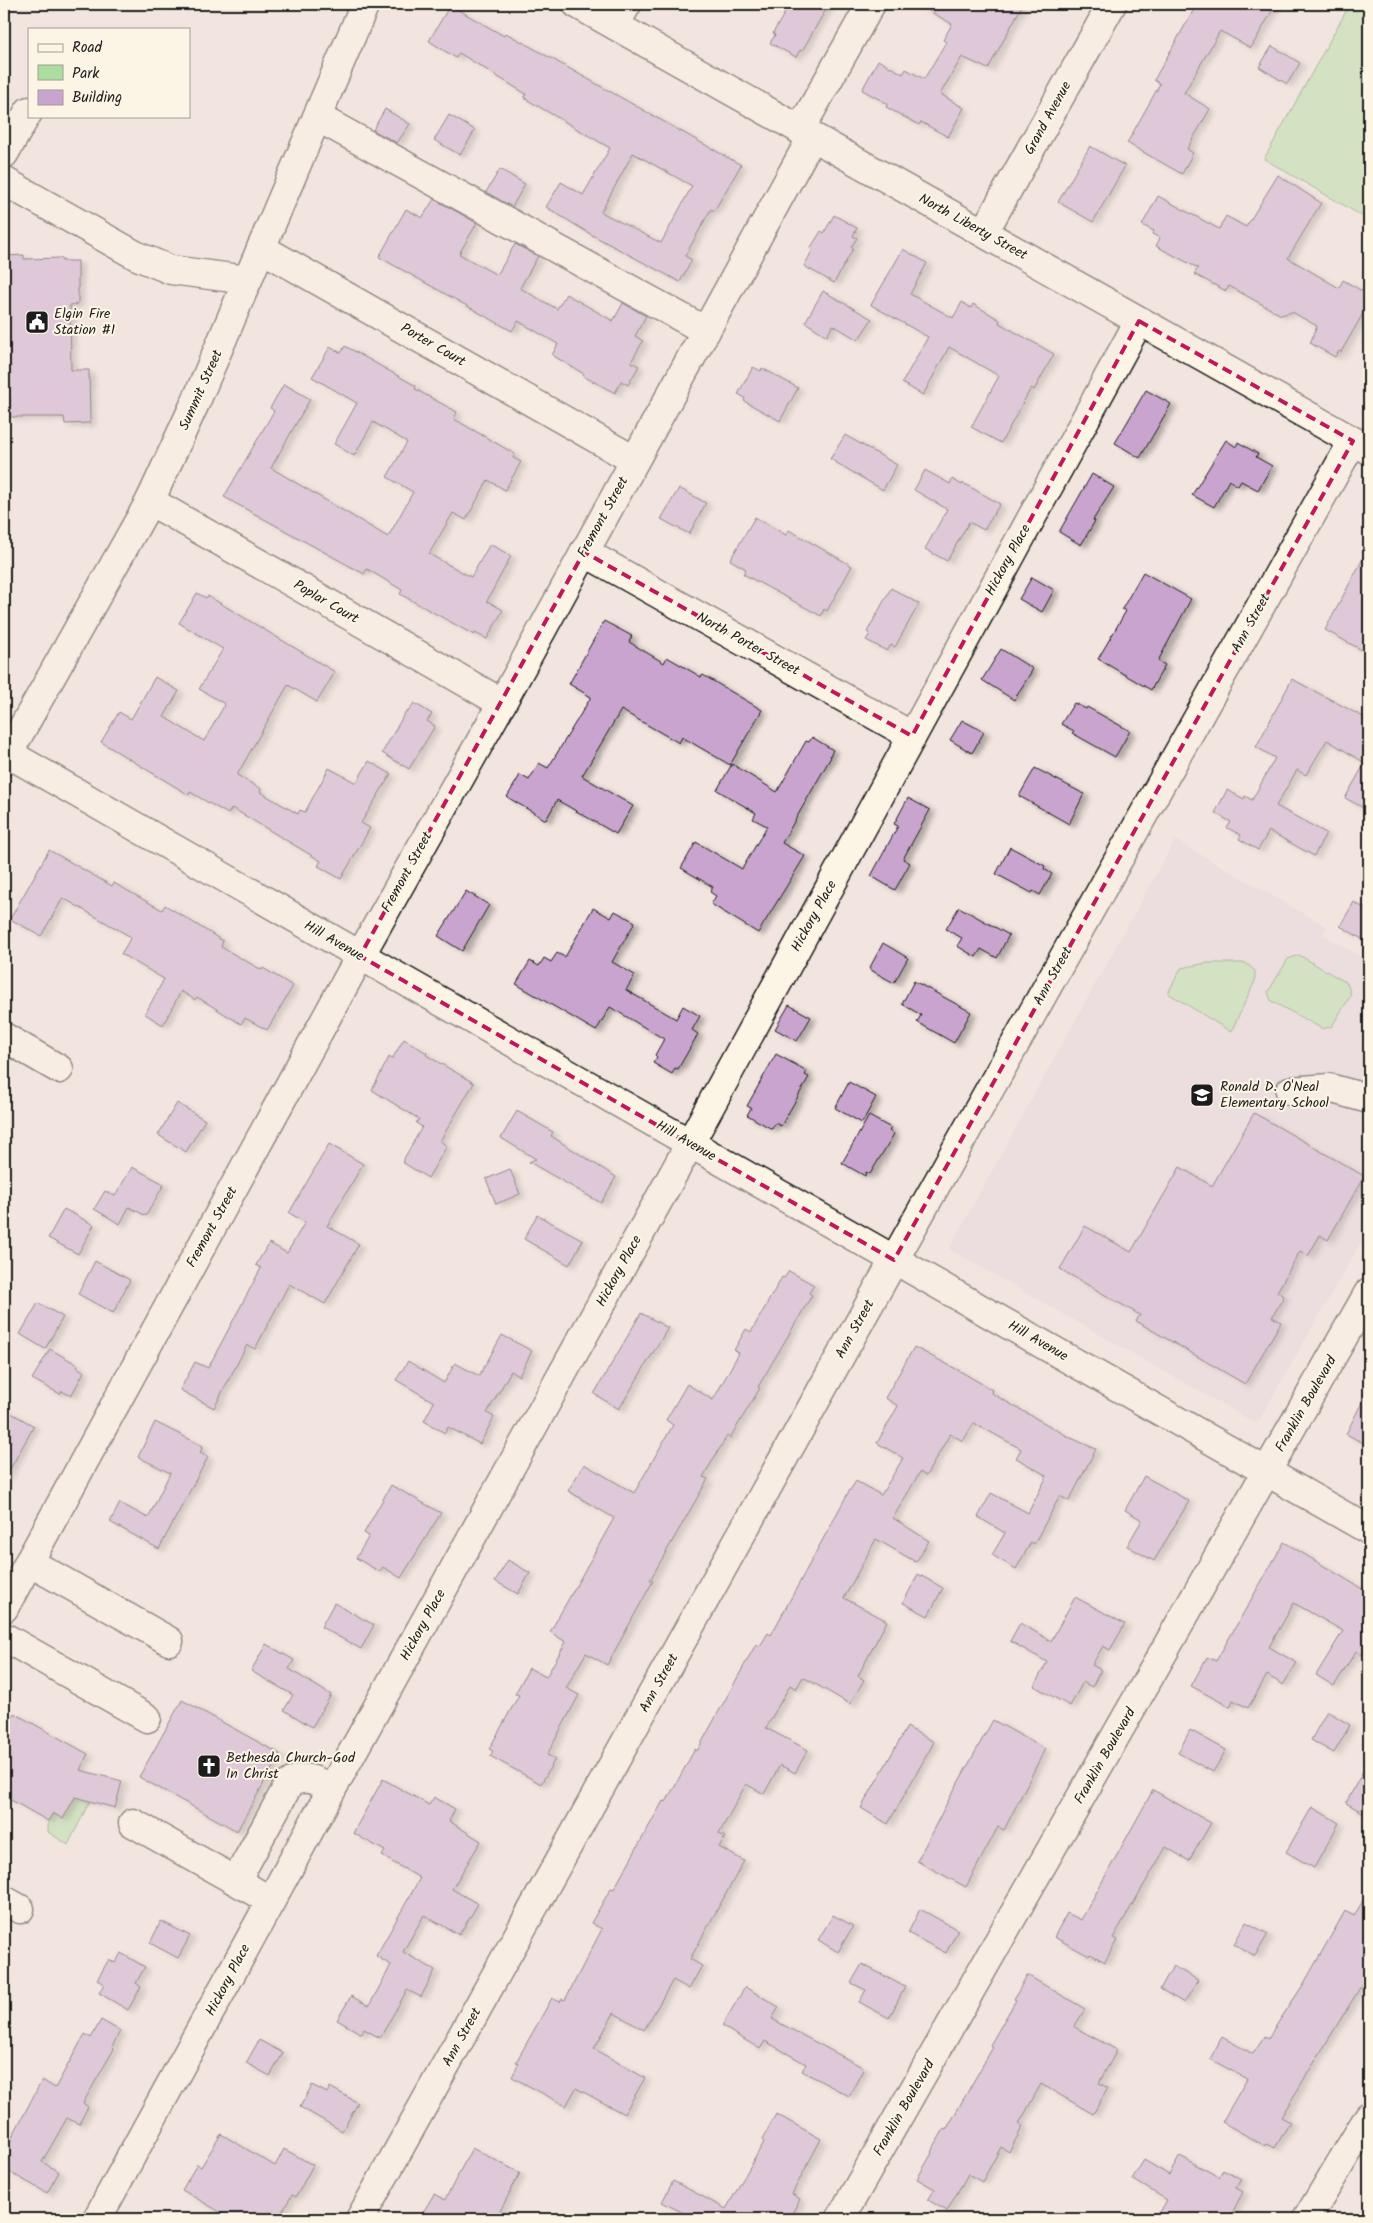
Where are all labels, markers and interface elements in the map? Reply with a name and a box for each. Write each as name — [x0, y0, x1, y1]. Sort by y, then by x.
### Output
legend — [28, 28, 190, 118]
text: Road — [72, 36, 103, 60]
text: Park — [72, 62, 100, 86]
street label: Grand Avenue — [1019, 77, 1078, 159]
text: Building — [72, 86, 122, 110]
street label: North Liberty Street — [915, 188, 1032, 266]
place label: Elgin Fire Station #1 — [54, 303, 115, 341]
public building icon: Elgin Fire Station #1 — [24, 309, 50, 335]
street label: Porter Court — [396, 317, 470, 373]
street label: Summit Street — [173, 346, 229, 434]
street label: Fremont Street — [572, 472, 635, 562]
street label: Hickory Place — [979, 520, 1037, 600]
street label: Poplar Court — [289, 574, 363, 630]
street label: Ann Street — [1226, 589, 1277, 657]
street label: North Porter Street — [692, 606, 804, 682]
street label: Fremont Street — [376, 827, 439, 917]
street label: Hickory Place — [785, 876, 843, 956]
street label: Hill Avenue — [300, 915, 369, 967]
street label: Ann Street — [1028, 942, 1079, 1010]
place label: Ronald D. O'Neal Elementary School — [1220, 1076, 1329, 1114]
school or university icon: Ronald D. O'Neal Elementary School — [1189, 1082, 1215, 1108]
street label: Hill Avenue — [652, 1115, 721, 1167]
street label: Fremont Street — [181, 1182, 244, 1272]
street label: Hickory Place — [590, 1231, 648, 1311]
street label: Ann Street — [830, 1295, 881, 1363]
street label: Hill Avenue — [1004, 1315, 1073, 1367]
street label: Franklin Boulevard — [1269, 1351, 1343, 1456]
street label: Hickory Place — [394, 1585, 452, 1665]
street label: Ann Street — [634, 1649, 685, 1717]
street label: Franklin Boulevard — [1068, 1703, 1142, 1808]
place label: Bethesda Church-God In Christ — [226, 1747, 356, 1785]
church icon: Bethesda Church-God In Christ — [196, 1753, 222, 1779]
street label: Hickory Place — [200, 1939, 257, 2020]
street label: Ann Street — [437, 2003, 488, 2071]
street label: Franklin Boulevard — [867, 2055, 941, 2160]

